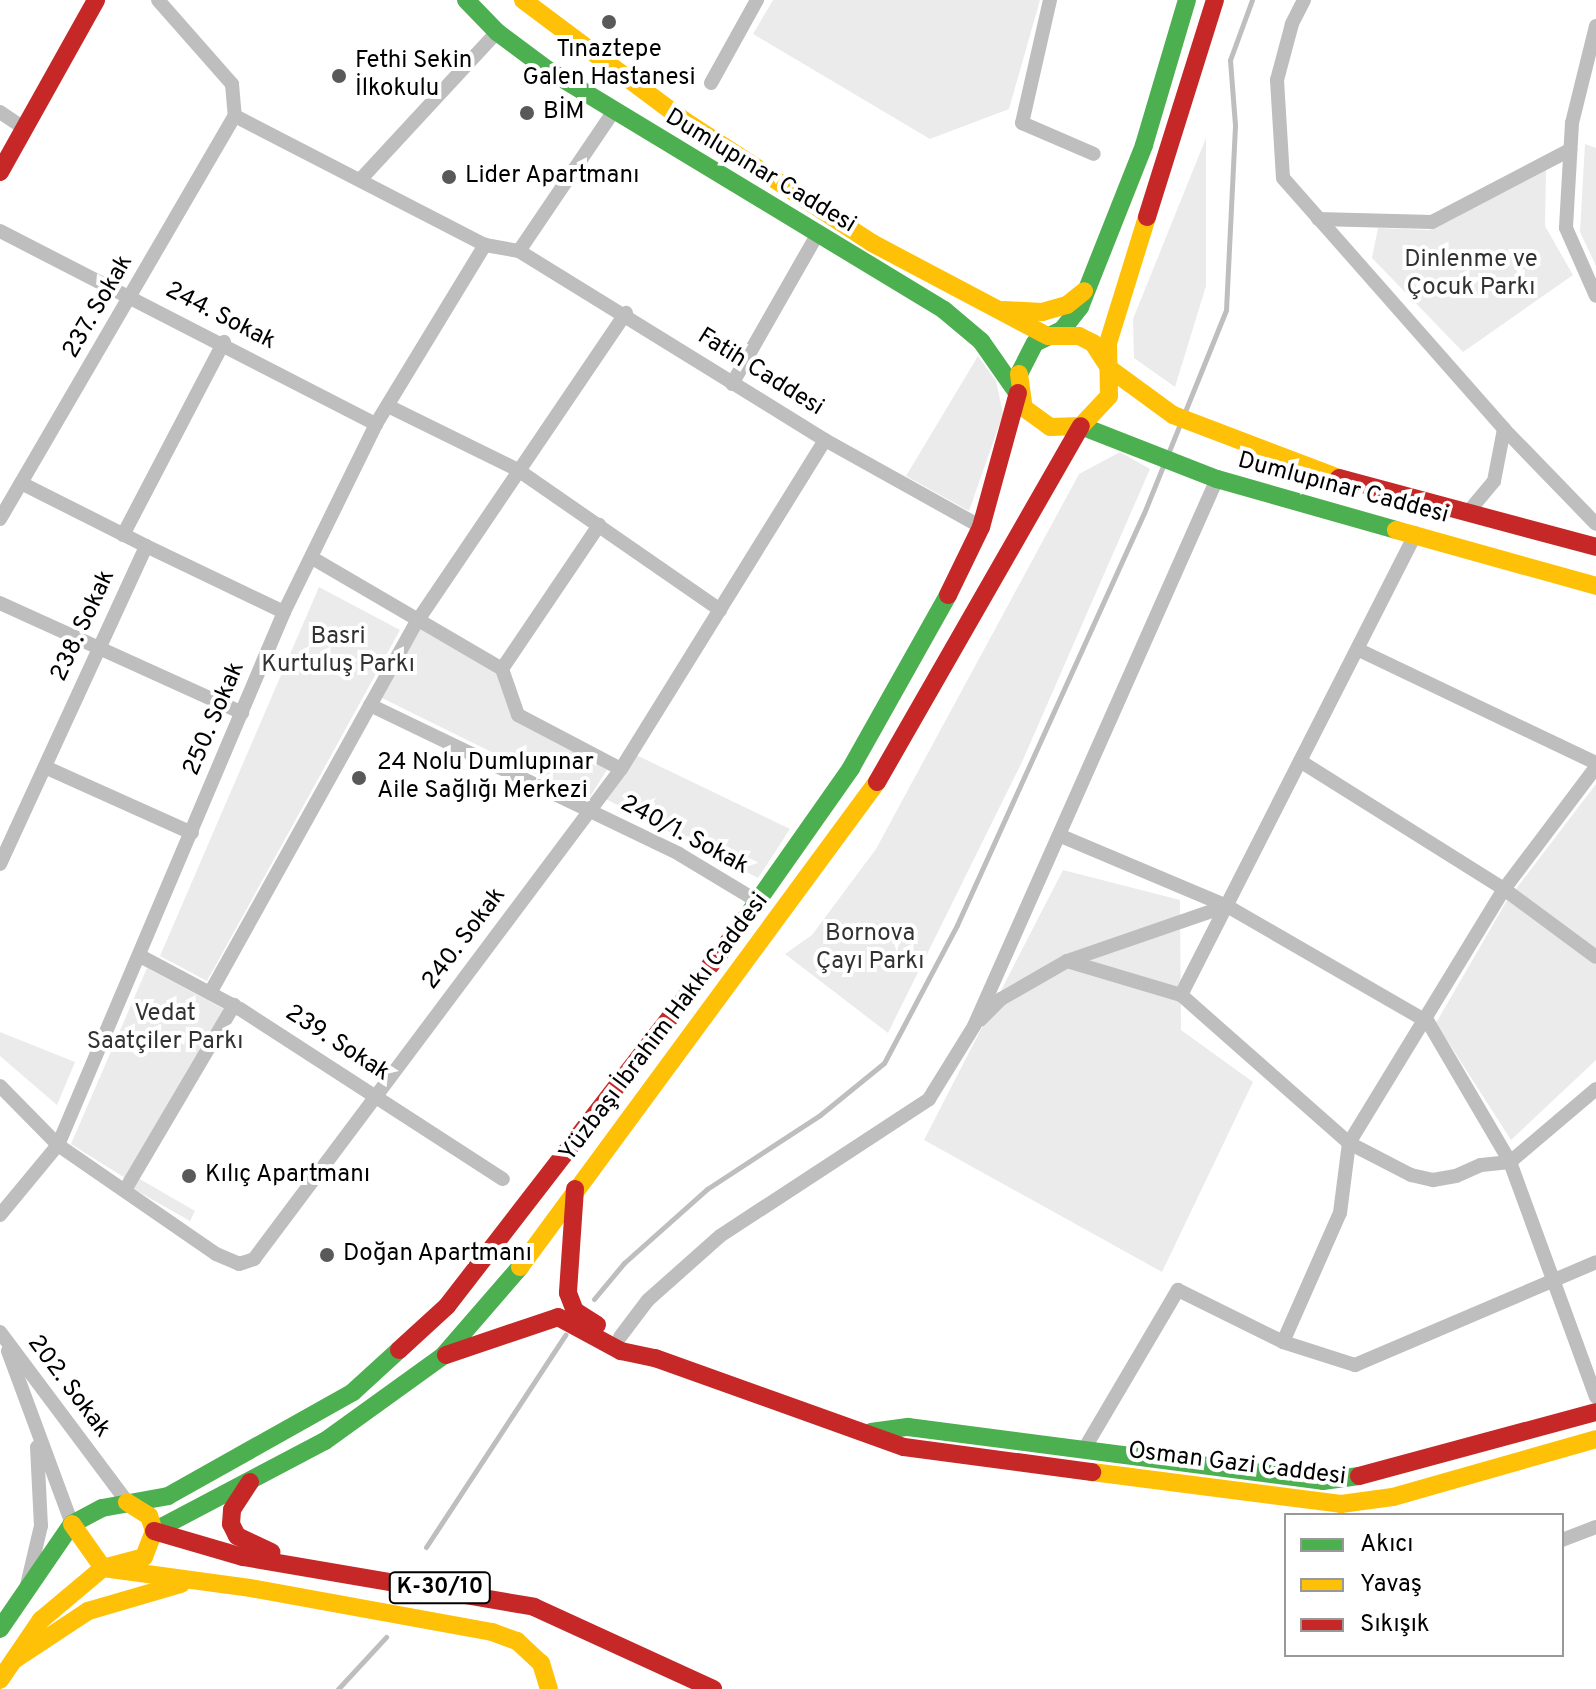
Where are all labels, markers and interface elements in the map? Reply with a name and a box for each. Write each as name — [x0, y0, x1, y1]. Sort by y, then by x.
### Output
marker: Tınaztepe Galen Hastanesi — [598, 11, 620, 33]
place label: Tınaztepe Galen Hastanesi — [522, 37, 696, 93]
place label: Fethi Sekin İlkokulu — [355, 48, 472, 104]
marker: Fethi Sekin İlkokulu — [330, 67, 348, 85]
place label: BİM — [543, 99, 585, 127]
marker: BİM — [518, 104, 536, 122]
street label: Dumlupınar Caddesi — [660, 104, 860, 240]
place label: Lider Apartmanı — [465, 163, 640, 191]
marker: Lider Apartmanı — [440, 168, 458, 186]
park label: Dinlenme ve Çocuk Parkı — [1404, 247, 1538, 303]
street label: 237. Sokak — [58, 250, 140, 364]
street label: 244. Sokak — [160, 277, 280, 357]
street label: Fatih Caddesi — [692, 323, 828, 423]
street label: Dumlupınar Caddesi — [1234, 447, 1452, 531]
street label: 238. Sokak — [46, 566, 122, 686]
park label: Basri Kurtuluş Parkı — [261, 624, 415, 680]
street label: 250. Sokak — [178, 658, 252, 780]
place label: 24 Nolu Dumlupınar Aile Sağlığı Merkezi — [377, 750, 594, 806]
marker: 24 Nolu Dumlupınar Aile Sağlığı Merkezi — [348, 767, 370, 789]
street label: 240/1. Sokak — [615, 790, 753, 882]
street label: 240. Sokak — [417, 882, 513, 996]
street label: Yüzbaşı İbrahim Hakkı Caddesi — [555, 888, 775, 1168]
park label: Bornova Çayı Parkı — [816, 921, 924, 977]
street label: 239. Sokak — [279, 1000, 395, 1088]
park label: Vedat Saatçiler Parkı — [87, 1001, 243, 1057]
place label: Kılıç Apartmanı — [205, 1162, 371, 1190]
marker: Kılıç Apartmanı — [180, 1167, 198, 1185]
place label: Doğan Apartmanı — [343, 1241, 533, 1269]
marker: Doğan Apartmanı — [318, 1246, 336, 1264]
street label: 202. Sokak — [20, 1330, 116, 1444]
street label: Osman Gazi Caddesi — [1126, 1437, 1348, 1493]
legend — [1284, 1513, 1564, 1657]
text: Akıcı — [1360, 1530, 1413, 1560]
road number: K-30/10 — [388, 1570, 492, 1606]
text: Yavaş — [1360, 1570, 1422, 1600]
text: Sıkışık — [1360, 1610, 1430, 1640]

